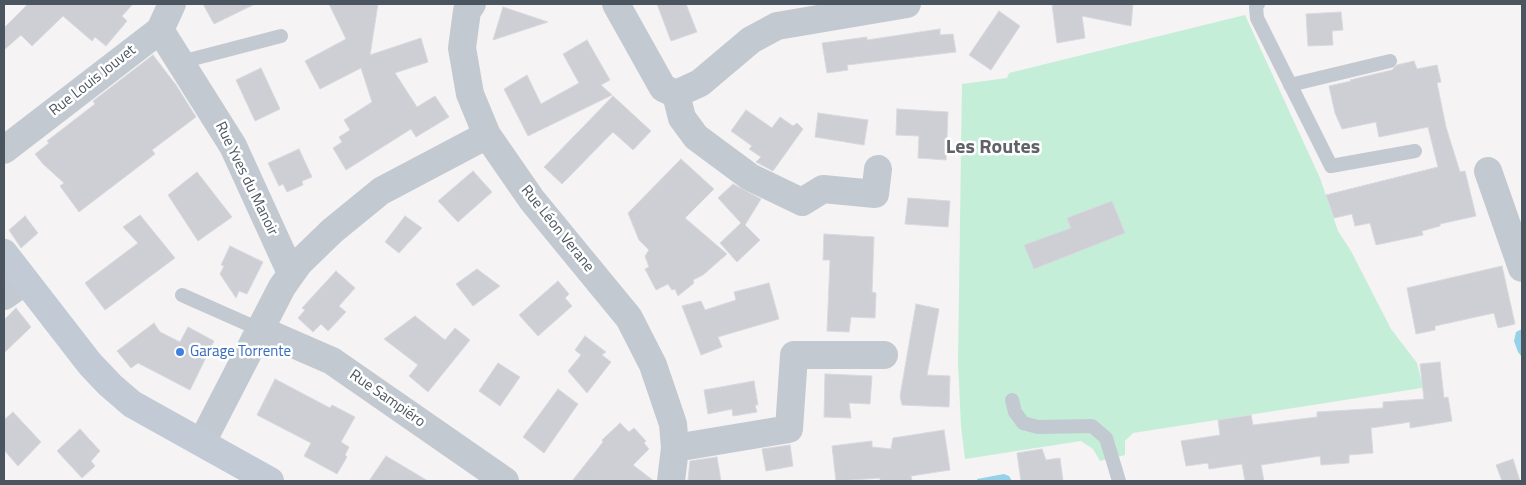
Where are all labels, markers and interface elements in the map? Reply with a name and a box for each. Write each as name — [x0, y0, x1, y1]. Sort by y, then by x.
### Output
street label: Rue Louis Jouvet — [46, 42, 140, 120]
street label: Rue Yves du Manoir — [211, 119, 281, 239]
district label: Les Routes — [946, 136, 1040, 160]
street label: Rue Léon Verane — [517, 182, 597, 276]
place label: Garage Torrente — [190, 343, 291, 361]
marker: Garage Torrente — [174, 346, 186, 358]
street label: Rue Sampiéro — [346, 366, 428, 432]

